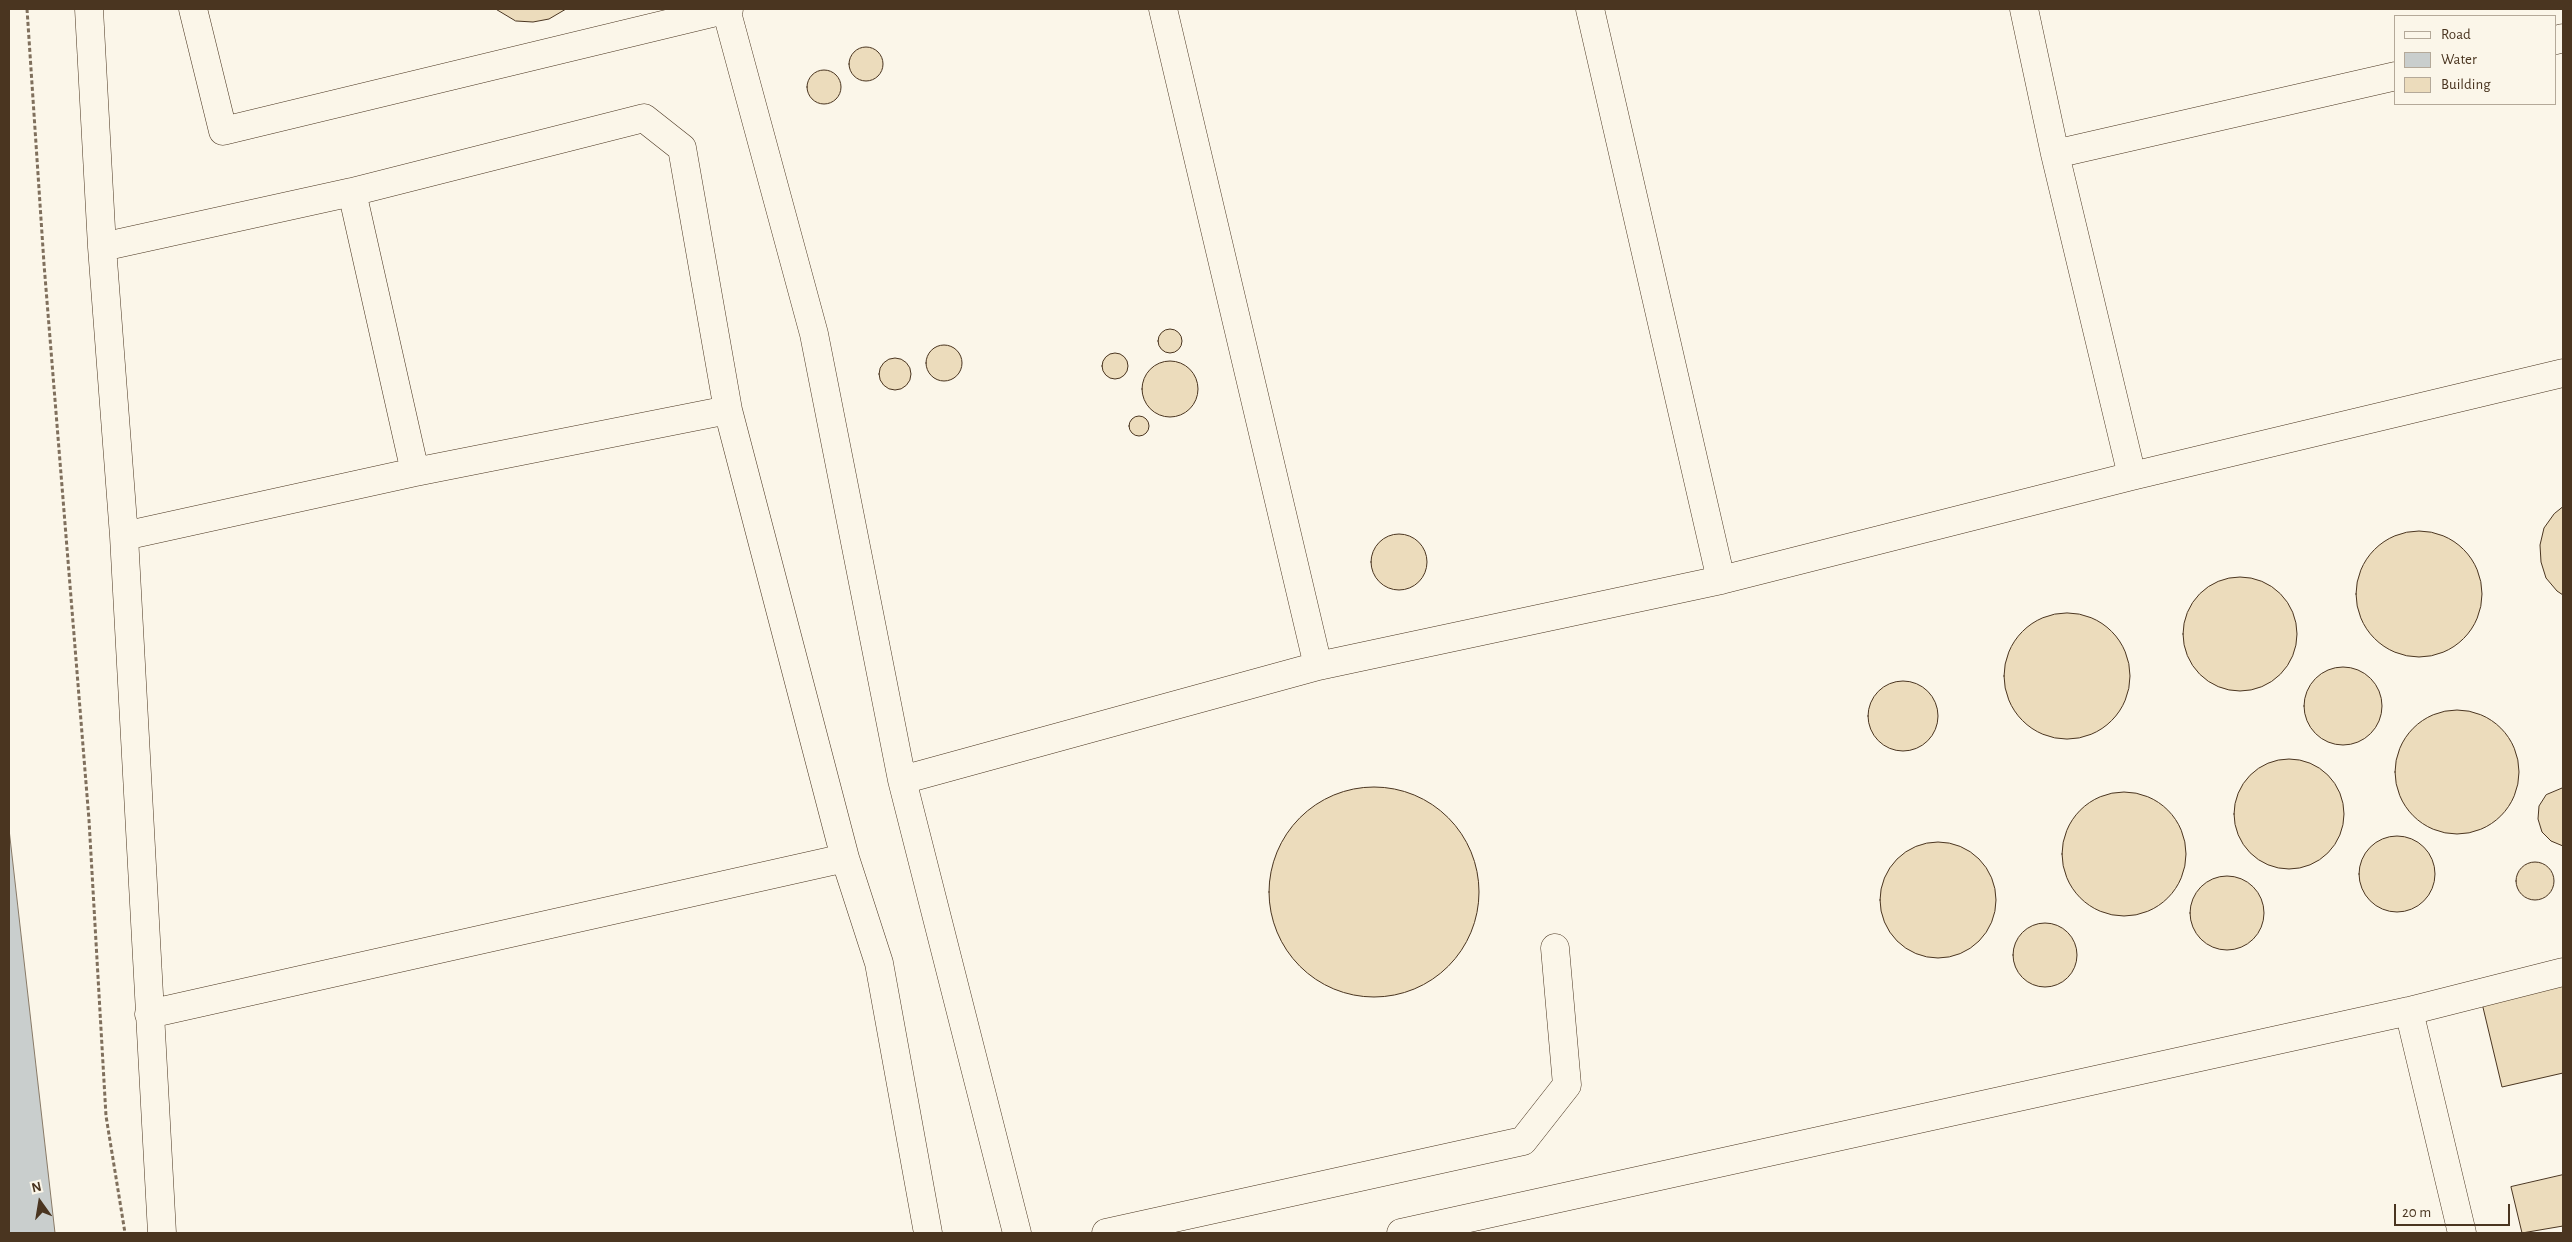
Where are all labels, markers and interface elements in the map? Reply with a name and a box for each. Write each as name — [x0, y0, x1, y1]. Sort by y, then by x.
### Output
legend — [2394, 15, 2557, 105]
text: Road — [2441, 27, 2471, 42]
text: Water — [2441, 52, 2477, 67]
text: Building — [2441, 77, 2491, 92]
north arrow — [15, 1177, 65, 1227]
text: N — [30, 1179, 43, 1195]
scale bar — [2397, 1194, 2513, 1226]
text: 20 m — [2402, 1205, 2431, 1220]

